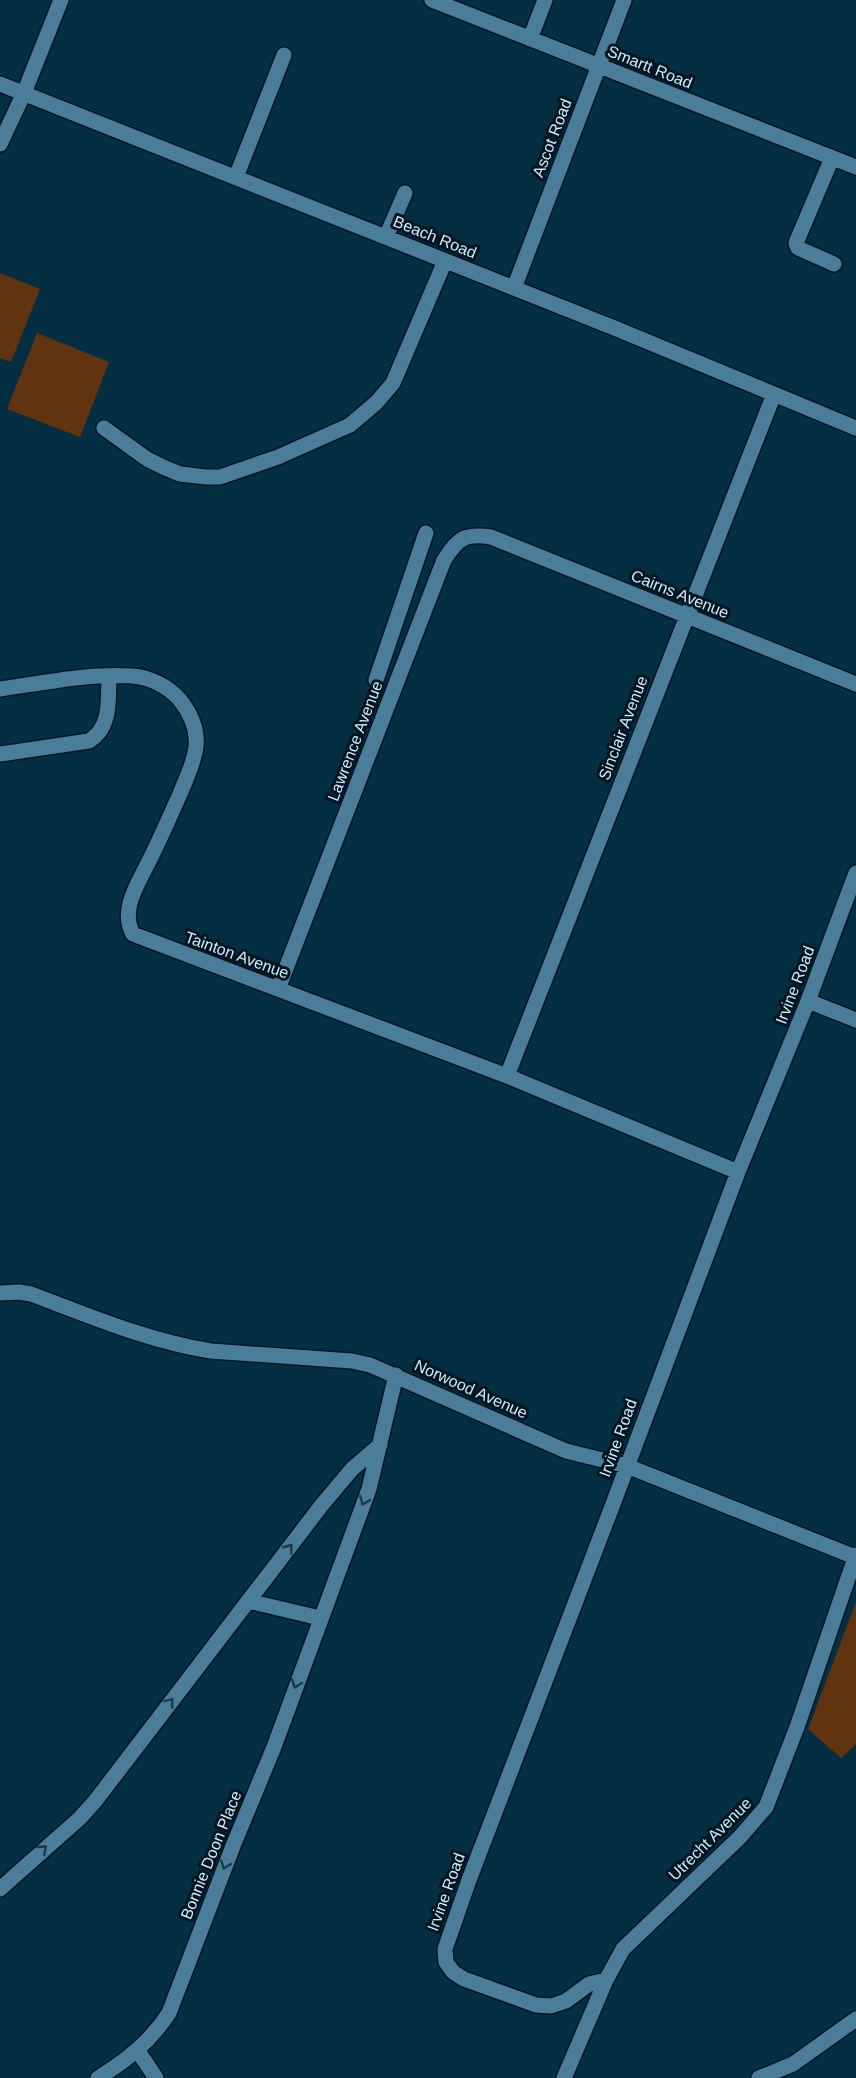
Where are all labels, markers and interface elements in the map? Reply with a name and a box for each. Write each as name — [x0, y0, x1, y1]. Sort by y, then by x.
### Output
street label: Smartt Road — [605, 42, 695, 92]
street label: Ascot Road — [529, 96, 575, 180]
street label: Beach Road — [391, 213, 479, 261]
street label: Cairns Avenue — [629, 567, 731, 621]
street label: Sinclair Avenue — [595, 674, 651, 782]
street label: Lawrence Avenue — [324, 679, 386, 803]
street label: Tainton Avenue — [183, 928, 291, 982]
street label: Irvine Road — [772, 944, 818, 1026]
street label: Norwood Avenue — [412, 1357, 530, 1422]
street label: Irvine Road — [596, 1397, 640, 1479]
one-way arrow — [359, 1495, 371, 1506]
one-way arrow — [282, 1543, 293, 1554]
one-way arrow — [291, 1678, 304, 1689]
one-way arrow — [163, 1698, 174, 1709]
street label: Bonnie Doon Place — [177, 1788, 245, 1922]
street label: Utrecht Avenue — [665, 1794, 755, 1884]
one-way arrow — [36, 1845, 47, 1856]
street label: Irvine Road — [424, 1851, 468, 1933]
one-way arrow — [220, 1860, 233, 1870]

